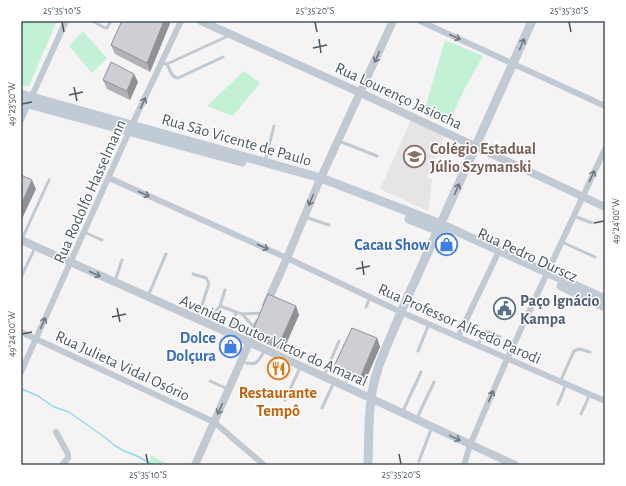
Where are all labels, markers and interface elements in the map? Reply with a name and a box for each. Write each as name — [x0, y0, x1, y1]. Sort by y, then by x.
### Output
text: 25°35'10"S — [43, 6, 81, 16]
text: 25°35'20"S — [296, 6, 335, 16]
text: 25°35'30"S — [550, 6, 589, 16]
one-way arrow — [449, 34, 461, 41]
one-way arrow — [519, 39, 526, 51]
one-way arrow — [373, 50, 380, 62]
street label: Rua Lourenço Jasiocha — [333, 59, 465, 132]
text: 49°23'50"W — [7, 82, 17, 126]
one-way arrow — [140, 97, 147, 109]
street label: Rua São Vicente de Paulo — [160, 111, 314, 169]
street label: Rua Rodolfo Hasselmann — [51, 117, 129, 266]
place label: Colégio Estadual Júlio Szymanski — [430, 141, 536, 176]
school or university icon: Colégio Estadual Júlio Szymanski — [402, 144, 428, 170]
one-way arrow — [589, 171, 596, 183]
one-way arrow — [454, 183, 461, 195]
one-way arrow — [138, 191, 150, 198]
one-way arrow — [307, 194, 315, 206]
text: 49°24'00"W — [611, 198, 621, 244]
street label: Rua Pedro Durscz — [475, 225, 580, 285]
shop icon: Cacau Show — [433, 231, 459, 257]
place label: Cacau Show — [354, 237, 431, 253]
one-way arrow — [256, 244, 268, 251]
one-way arrow — [88, 271, 100, 278]
street label: Rua Professor Alfredo Parodi — [376, 281, 543, 367]
street label: Avenida Doutor Victor do Amaral — [177, 292, 370, 390]
place label: Paço Ignácio Kampa — [520, 293, 600, 327]
public building icon: Paço Ignácio Kampa — [491, 296, 517, 322]
text: 49°24'00"W — [7, 311, 17, 357]
one-way arrow — [40, 318, 47, 330]
street label: Rua Julieta Vidal Osório — [53, 328, 192, 404]
place label: Dolce Dolçura — [166, 330, 216, 364]
shop icon: Dolce Dolçura — [218, 333, 244, 359]
restaurant icon: Restaurante Tempô — [265, 355, 291, 381]
place label: Restaurante Tempô — [239, 385, 318, 419]
one-way arrow — [488, 391, 495, 403]
one-way arrow — [215, 403, 223, 415]
one-way arrow — [449, 435, 461, 442]
text: 25°35'10"S — [129, 470, 167, 480]
text: 25°35'20"S — [382, 470, 421, 480]

